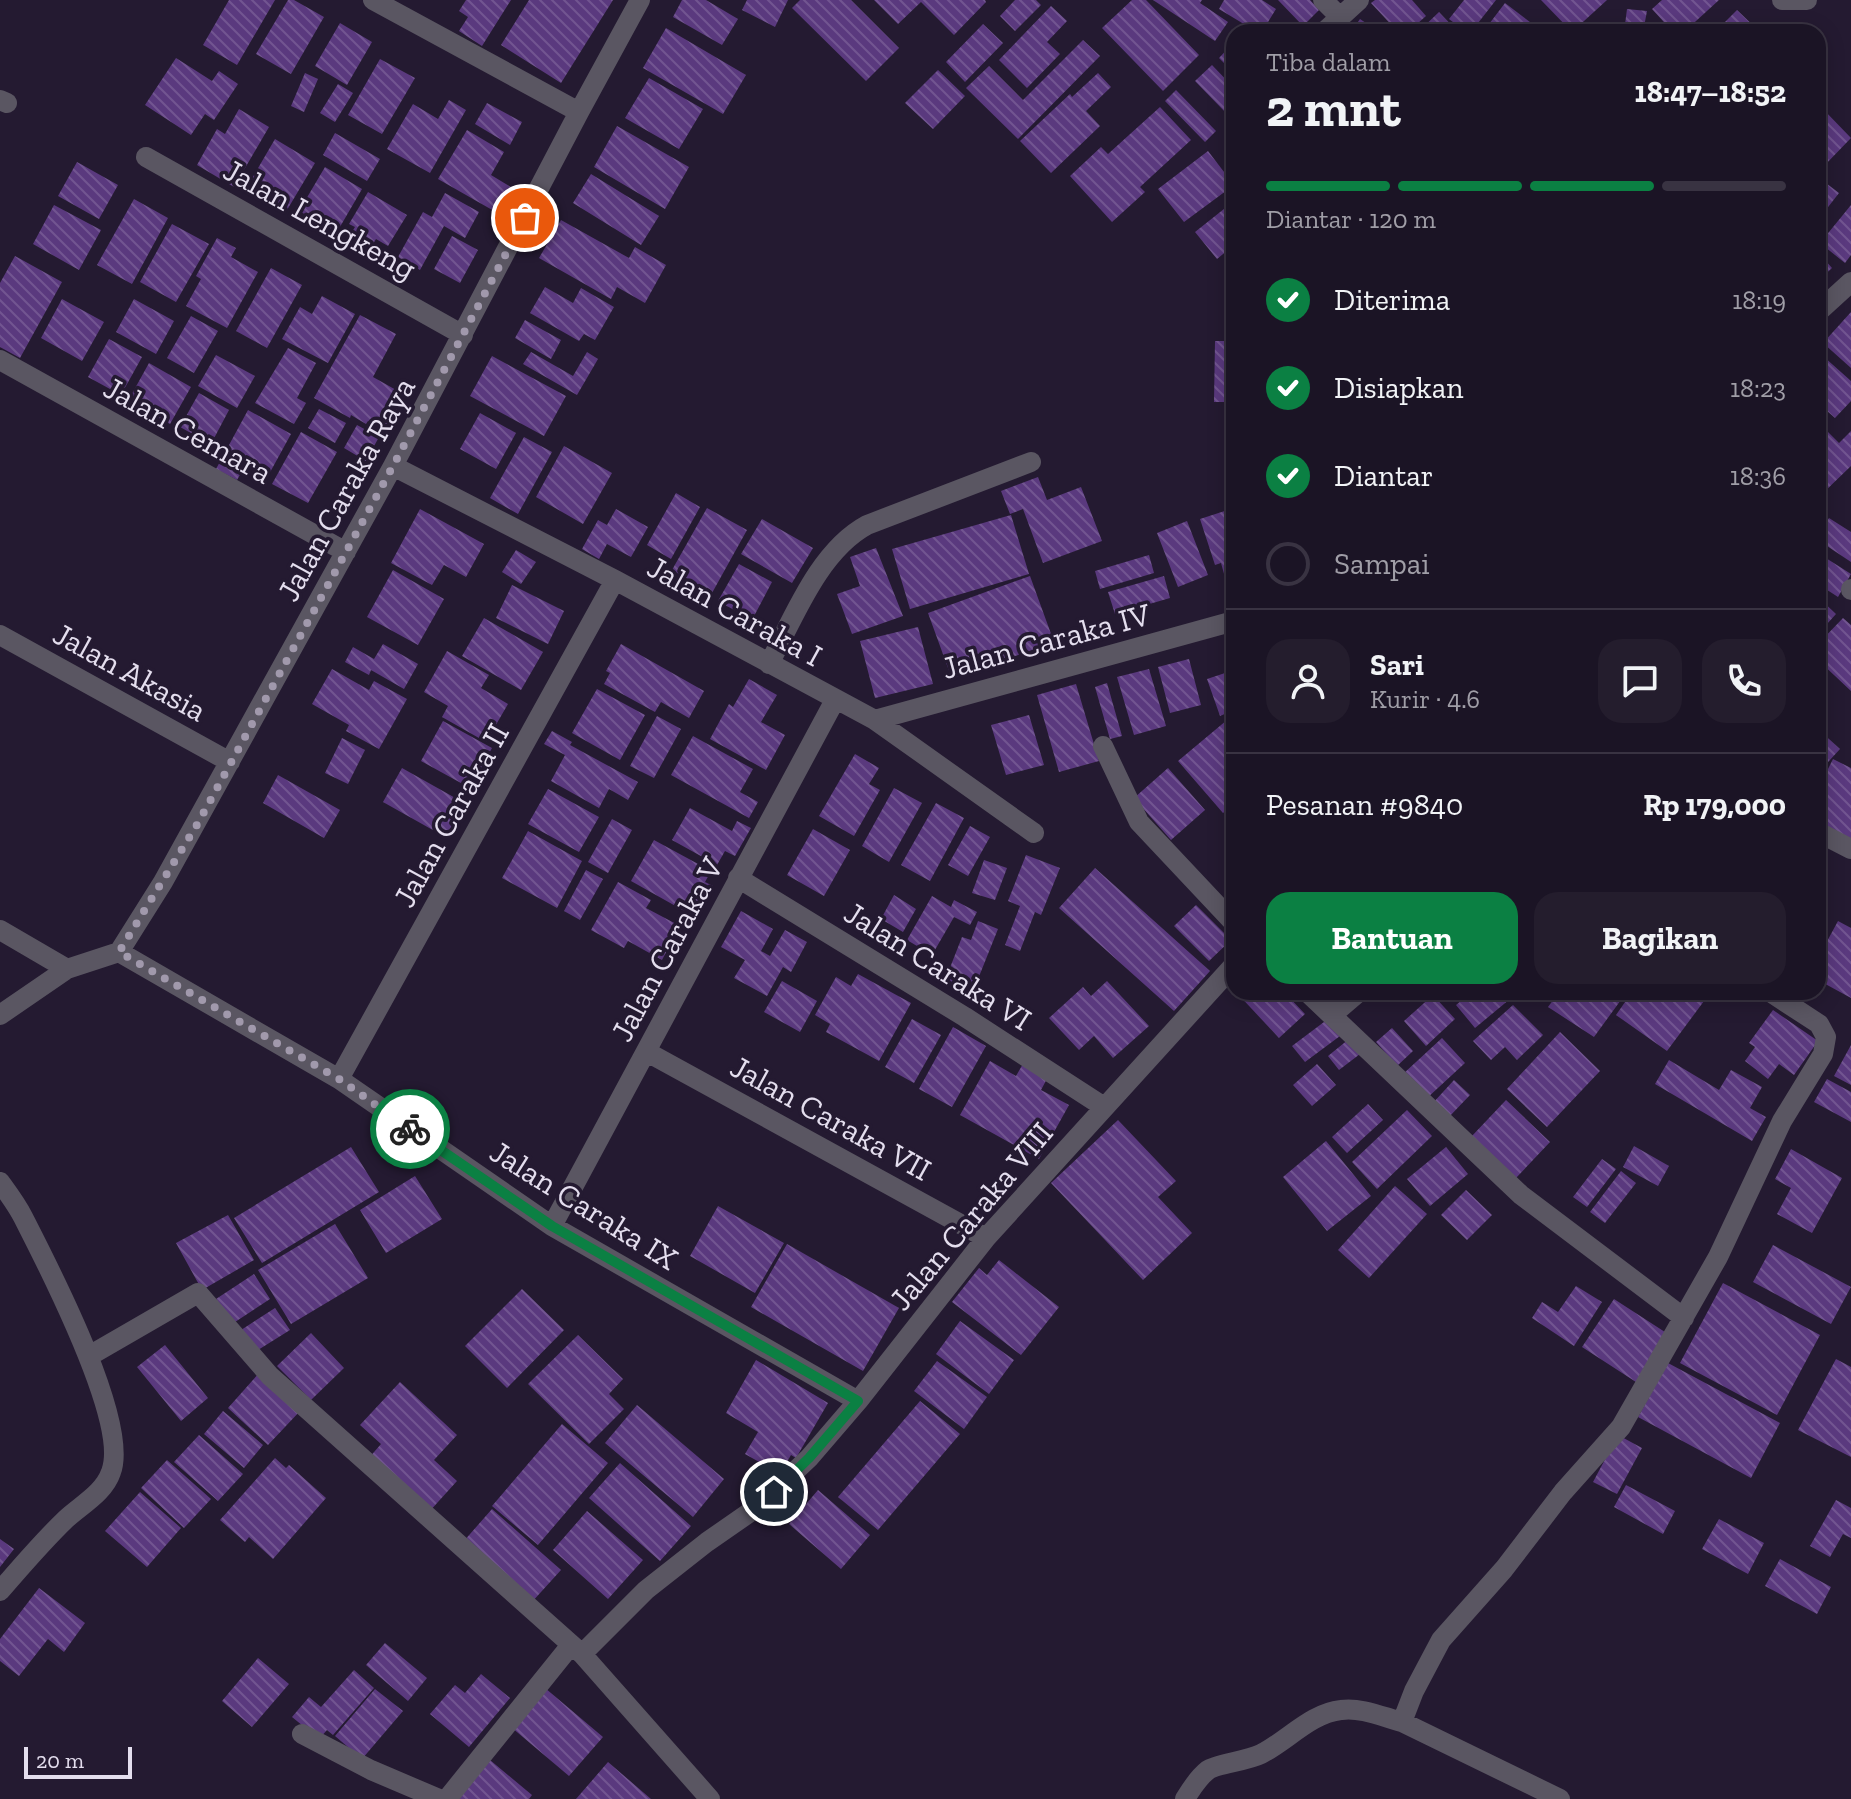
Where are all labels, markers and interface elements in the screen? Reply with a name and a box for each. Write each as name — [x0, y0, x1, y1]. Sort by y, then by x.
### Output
text: Tiba dalam — [1266, 46, 1391, 78]
text: 18:47–18:52 — [1635, 74, 1786, 110]
text: 2 mnt — [1266, 77, 1401, 139]
street label: Jalan Lengkeng — [217, 150, 423, 288]
pin — [491, 184, 559, 252]
icon: bag — [503, 196, 547, 240]
text: Diantar · 120 m — [1266, 203, 1436, 235]
icon: check — [1266, 278, 1310, 322]
text: Diterima — [1334, 282, 1450, 318]
text: 18:19 — [1732, 284, 1786, 316]
icon: check — [1266, 366, 1310, 410]
street label: Jalan Cemara — [97, 368, 279, 492]
text: Disiapkan — [1334, 370, 1463, 406]
street label: Jalan Caraka Raya — [269, 371, 423, 607]
text: 18:23 — [1730, 372, 1786, 404]
icon: check — [1266, 454, 1310, 498]
text: Diantar — [1334, 458, 1433, 494]
text: 18:36 — [1730, 460, 1786, 492]
text: Sampai — [1334, 546, 1430, 582]
street label: Jalan Caraka I — [641, 547, 829, 675]
street label: Jalan Caraka IV — [938, 595, 1155, 687]
street label: Jalan Akasia — [47, 614, 213, 730]
button: person — [1266, 639, 1350, 723]
button: chat — [1598, 639, 1682, 723]
button: phone — [1702, 639, 1786, 723]
text: Sari — [1370, 647, 1424, 683]
text: Kurir · 4.6 — [1370, 683, 1480, 715]
street label: Jalan Caraka II — [385, 717, 517, 913]
text: Pesanan #9840 — [1266, 787, 1463, 823]
text: Rp 179,000 — [1643, 787, 1786, 823]
street label: Jalan Caraka V — [603, 850, 731, 1047]
button: Bantuan — [1266, 892, 1518, 984]
button: Bagikan — [1534, 892, 1786, 984]
street label: Jalan Caraka VI — [838, 893, 1038, 1039]
street label: Jalan Caraka VII — [724, 1047, 938, 1189]
courier — [370, 1089, 450, 1169]
icon: bike — [388, 1107, 432, 1151]
street label: Jalan Caraka VIII — [881, 1114, 1061, 1318]
street label: Jalan Caraka IX — [483, 1132, 685, 1278]
pin — [740, 1458, 808, 1526]
icon: home — [752, 1470, 796, 1514]
scale bar — [24, 1743, 132, 1779]
text: 20 m — [36, 1747, 84, 1774]

